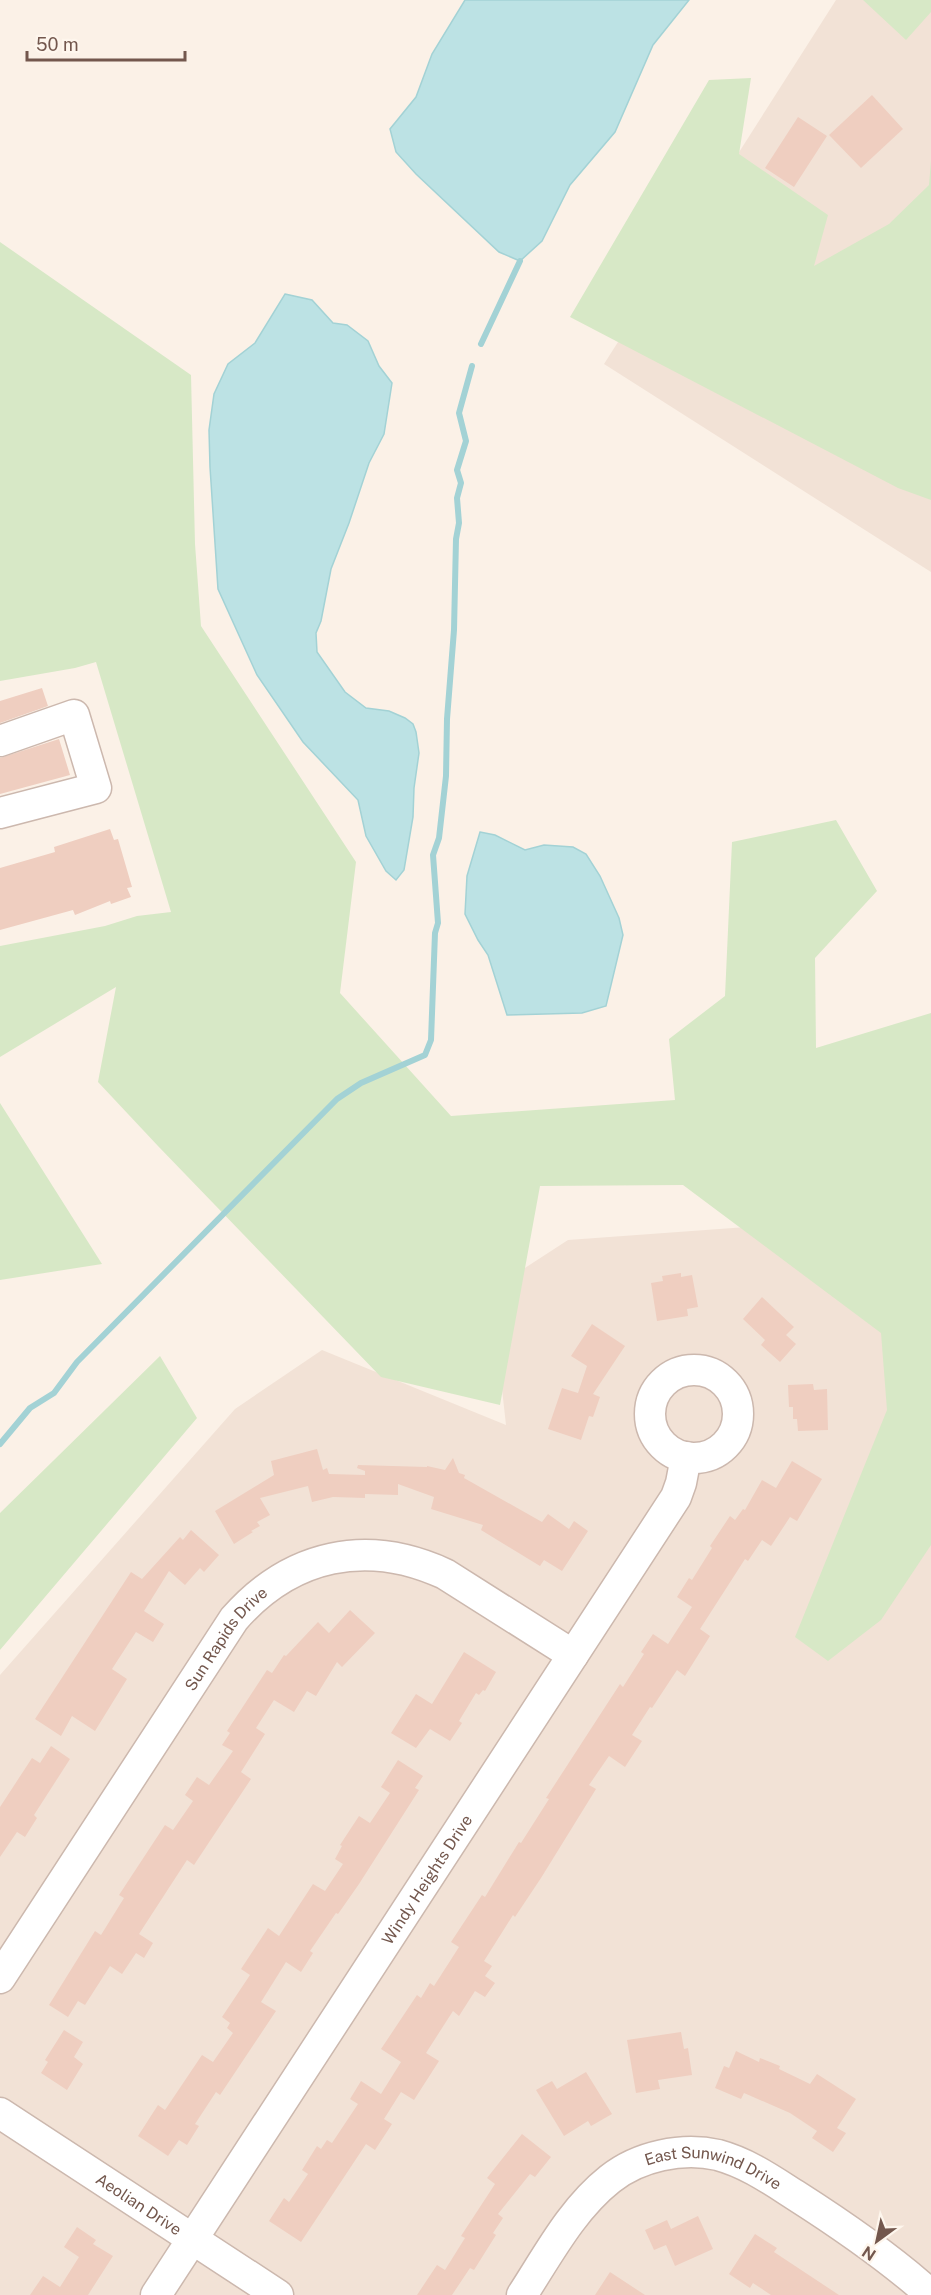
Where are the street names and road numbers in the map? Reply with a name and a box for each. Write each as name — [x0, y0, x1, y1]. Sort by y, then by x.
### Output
street label: Sun Rapids Drive — [181, 1583, 271, 1694]
street label: Windy Heights Drive — [378, 1811, 476, 1948]
street label: East Sunwind Drive — [642, 2143, 785, 2194]
street label: Aeolian Drive — [92, 2169, 185, 2239]

